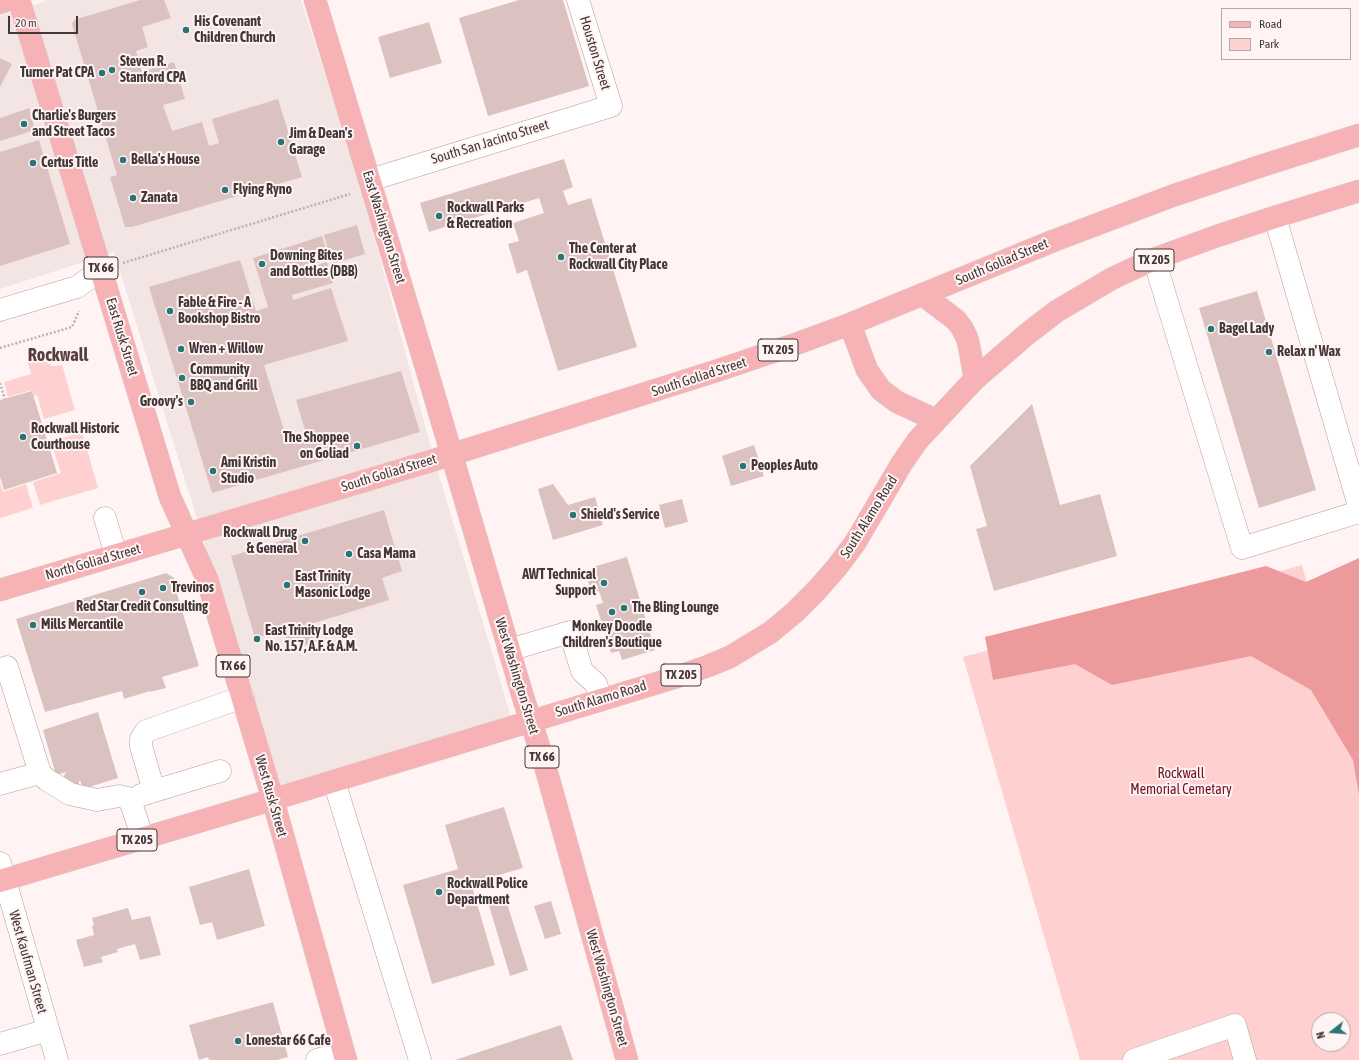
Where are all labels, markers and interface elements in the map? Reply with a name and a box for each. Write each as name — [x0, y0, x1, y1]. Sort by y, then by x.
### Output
scale bar — [10, 8, 80, 34]
legend — [1221, 8, 1351, 60]
place label: His Covenant Children Church — [194, 14, 276, 46]
street label: Houston Street — [576, 14, 614, 92]
text: 20 m — [15, 16, 37, 30]
text: Road — [1259, 17, 1282, 31]
marker: His Covenant Children Church — [181, 25, 191, 35]
text: Park — [1259, 37, 1279, 51]
place label: Steven R. Stanford CPA — [120, 54, 186, 86]
place label: Turner Pat CPA — [20, 65, 94, 81]
marker: Steven R. Stanford CPA — [107, 65, 117, 75]
marker: Turner Pat CPA — [97, 68, 107, 78]
place label: Charlie's Burgers and Street Tacos — [32, 108, 116, 140]
street label: South San Jacinto Street — [429, 116, 551, 168]
marker: Charlie's Burgers and Street Tacos — [19, 119, 29, 129]
place label: Jim & Dean's Garage — [289, 126, 352, 158]
marker: Jim & Dean's Garage — [276, 137, 286, 147]
place label: Bella's House — [131, 152, 200, 168]
place label: Certus Title — [41, 155, 98, 171]
marker: Bella's House — [118, 155, 128, 165]
marker: Certus Title — [28, 158, 38, 168]
street label: East Washington Street — [359, 168, 409, 286]
place label: Flying Ryno — [233, 182, 292, 198]
marker: Flying Ryno — [220, 185, 230, 195]
place label: Zanata — [141, 190, 178, 206]
marker: Zanata — [128, 193, 138, 203]
place label: Rockwall Parks & Recreation — [447, 200, 524, 232]
marker: Rockwall Parks & Recreation — [434, 211, 444, 221]
street label: South Goliad Street — [953, 235, 1051, 289]
place label: The Center at Rockwall City Place — [569, 241, 668, 274]
place label: Downing Bites and Bottles (DBB) — [270, 248, 358, 280]
road number: TX 205 — [1134, 249, 1174, 271]
marker: The Center at Rockwall City Place — [556, 252, 566, 262]
road number: TX 66 — [84, 257, 118, 279]
marker: Downing Bites and Bottles (DBB) — [257, 259, 267, 269]
place label: Fable & Fire - A Bookshop Bistro — [178, 295, 260, 328]
street label: East Rusk Street — [102, 296, 142, 378]
marker: Fable & Fire - A Bookshop Bistro — [165, 306, 175, 316]
place label: Bagel Lady — [1219, 321, 1274, 337]
marker: Bagel Lady — [1206, 324, 1216, 334]
road number: TX 205 — [758, 339, 798, 361]
place label: Wren + Willow — [189, 341, 263, 357]
district label: Rockwall — [28, 344, 88, 366]
marker: Wren + Willow — [176, 344, 186, 354]
place label: Relax n' Wax — [1277, 344, 1341, 360]
marker: Relax n' Wax — [1264, 347, 1274, 357]
street label: South Goliad Street — [649, 354, 749, 400]
place label: Community BBQ and Grill — [190, 362, 257, 394]
marker: Community BBQ and Grill — [177, 373, 187, 383]
place label: Groovy's — [140, 394, 183, 410]
marker: Groovy's — [186, 397, 196, 407]
place label: Rockwall Historic Courthouse — [31, 421, 119, 454]
place label: The Shoppee on Goliad — [283, 430, 349, 462]
marker: Rockwall Historic Courthouse — [18, 432, 28, 442]
marker: The Shoppee on Goliad — [352, 441, 362, 451]
street label: South Goliad Street — [339, 451, 439, 495]
place label: Ami Kristin Studio — [221, 455, 276, 488]
place label: Peoples Auto — [751, 458, 818, 474]
marker: Peoples Auto — [738, 461, 748, 471]
marker: Ami Kristin Studio — [208, 466, 218, 476]
street label: South Alamo Road — [837, 473, 901, 561]
place label: Shield's Service — [581, 507, 659, 523]
marker: Shield's Service — [568, 510, 578, 520]
place label: Rockwall Drug & General — [223, 525, 297, 558]
marker: Rockwall Drug & General — [300, 536, 310, 546]
street label: North Goliad Street — [43, 540, 143, 584]
place label: Casa Mama — [357, 546, 416, 562]
marker: Casa Mama — [344, 549, 354, 559]
place label: AWT Technical Support — [522, 567, 596, 600]
place label: East Trinity Masonic Lodge — [295, 569, 370, 602]
marker: AWT Technical Support — [599, 578, 609, 588]
place label: Trevinos — [171, 580, 214, 596]
marker: East Trinity Masonic Lodge — [282, 580, 292, 590]
marker: Trevinos — [158, 583, 168, 593]
marker: Red Star Credit Consulting — [137, 587, 147, 597]
place label: Red Star Credit Consulting — [76, 599, 208, 615]
place label: The Bling Lounge — [632, 600, 719, 616]
marker: The Bling Lounge — [619, 603, 629, 613]
marker: Monkey Doodle Children's Boutique — [607, 607, 617, 617]
street label: West Washington Street — [491, 616, 543, 736]
place label: Mills Mercantile — [41, 617, 123, 633]
place label: Monkey Doodle Children's Boutique — [562, 619, 662, 652]
marker: Mills Mercantile — [28, 620, 38, 630]
place label: East Trinity Lodge No. 157, A.F. & A.M. — [265, 623, 358, 656]
marker: East Trinity Lodge No. 157, A.F. & A.M. — [252, 634, 262, 644]
road number: TX 66 — [216, 655, 250, 677]
road number: TX 205 — [661, 664, 701, 686]
street label: South Alamo Road — [553, 677, 649, 721]
road number: TX 66 — [525, 746, 559, 768]
street label: West Rusk Street — [251, 753, 291, 839]
park label: Rockwall Memorial Cemetary — [1130, 766, 1232, 798]
road number: TX 205 — [117, 829, 157, 851]
place label: Rockwall Police Department — [447, 876, 528, 908]
marker: Rockwall Police Department — [434, 887, 444, 897]
street label: West Kaufman Street — [5, 908, 51, 1016]
street label: West Washington Street — [582, 928, 632, 1048]
north arrow — [1311, 1012, 1351, 1052]
text: N — [1314, 1030, 1327, 1040]
place label: Lonestar 66 Cafe — [246, 1033, 331, 1049]
marker: Lonestar 66 Cafe — [233, 1036, 243, 1046]

